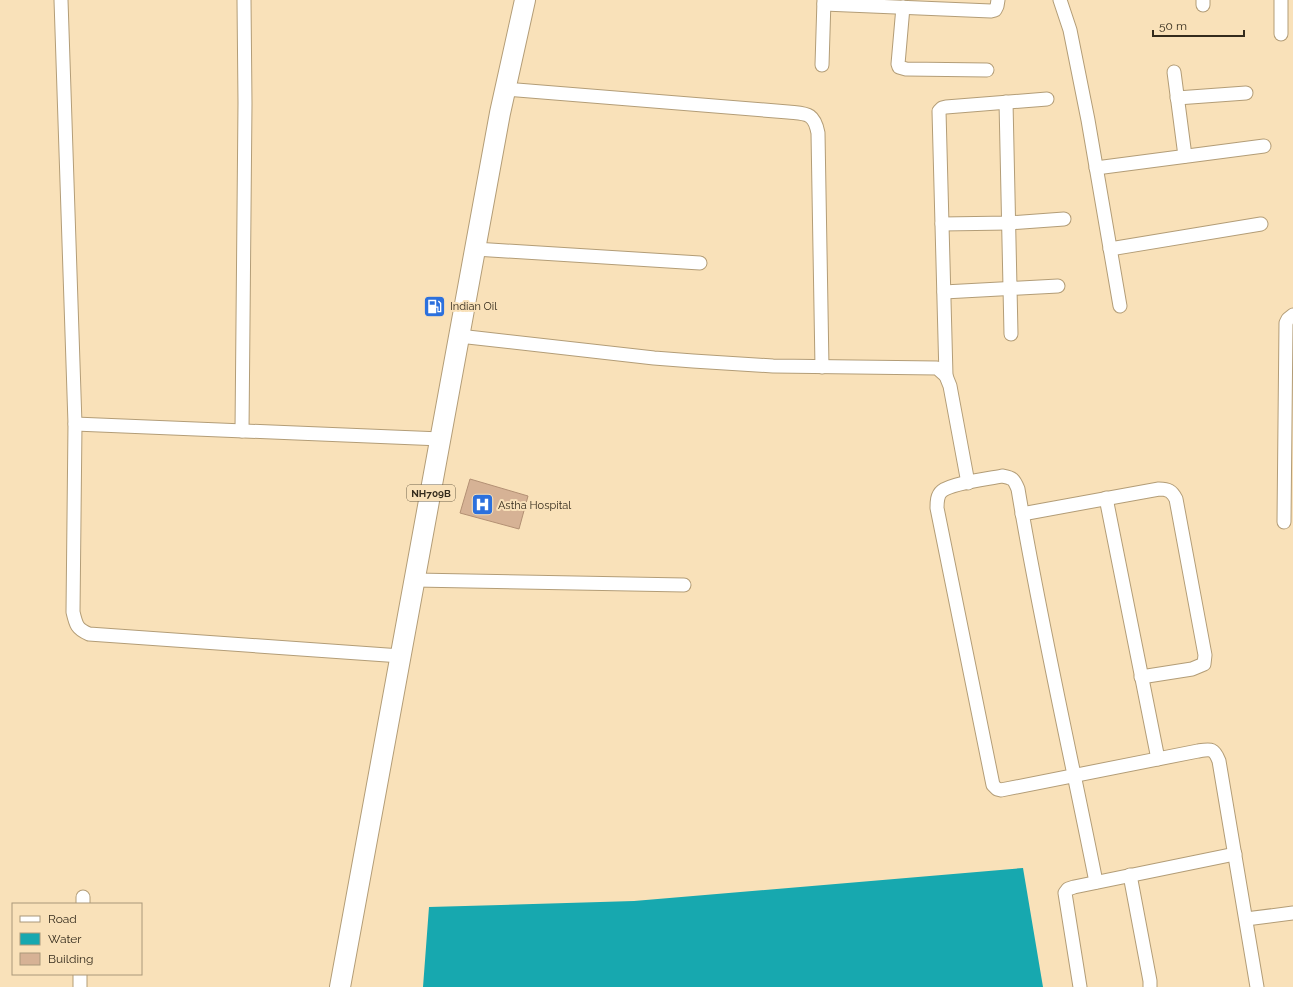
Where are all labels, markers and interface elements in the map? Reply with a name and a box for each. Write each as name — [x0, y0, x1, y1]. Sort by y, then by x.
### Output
scale bar — [1153, 12, 1244, 38]
text: 50 m — [1159, 19, 1187, 33]
fuel station icon: Indian Oil — [421, 293, 447, 319]
place label: Indian Oil — [450, 300, 497, 313]
road number: NH709B — [407, 485, 455, 501]
hospital icon: Astha Hospital — [469, 492, 495, 518]
place label: Astha Hospital — [498, 499, 571, 512]
legend — [12, 903, 142, 975]
text: Road — [48, 912, 77, 926]
text: Water — [48, 932, 82, 946]
text: Building — [48, 952, 94, 966]

